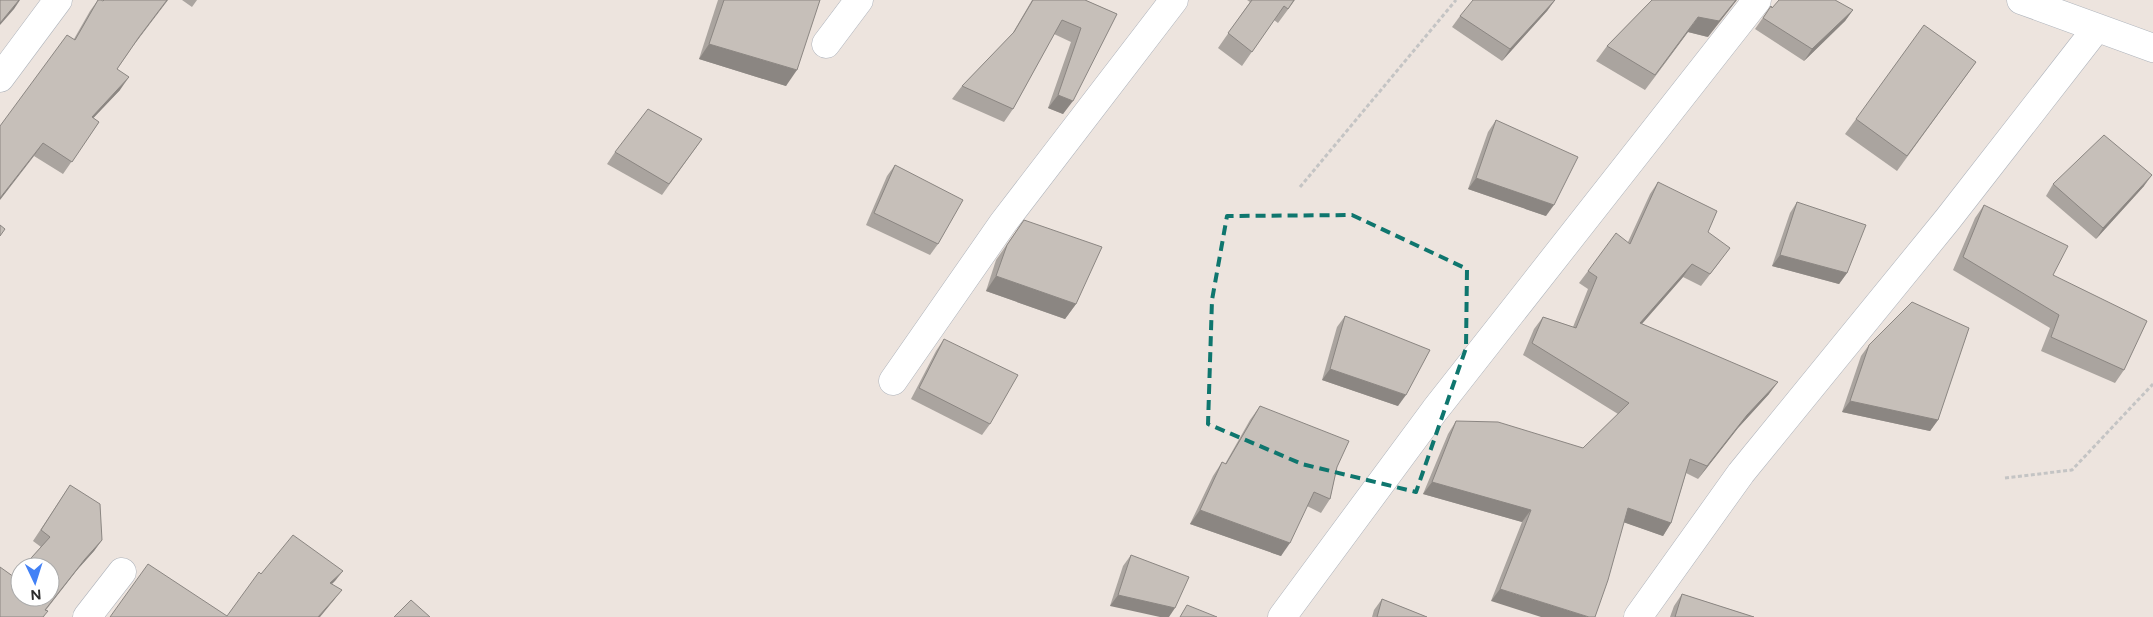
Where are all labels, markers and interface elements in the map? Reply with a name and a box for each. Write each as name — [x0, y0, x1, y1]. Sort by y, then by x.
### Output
north arrow — [10, 557, 60, 607]
text: N — [30, 586, 42, 603]

